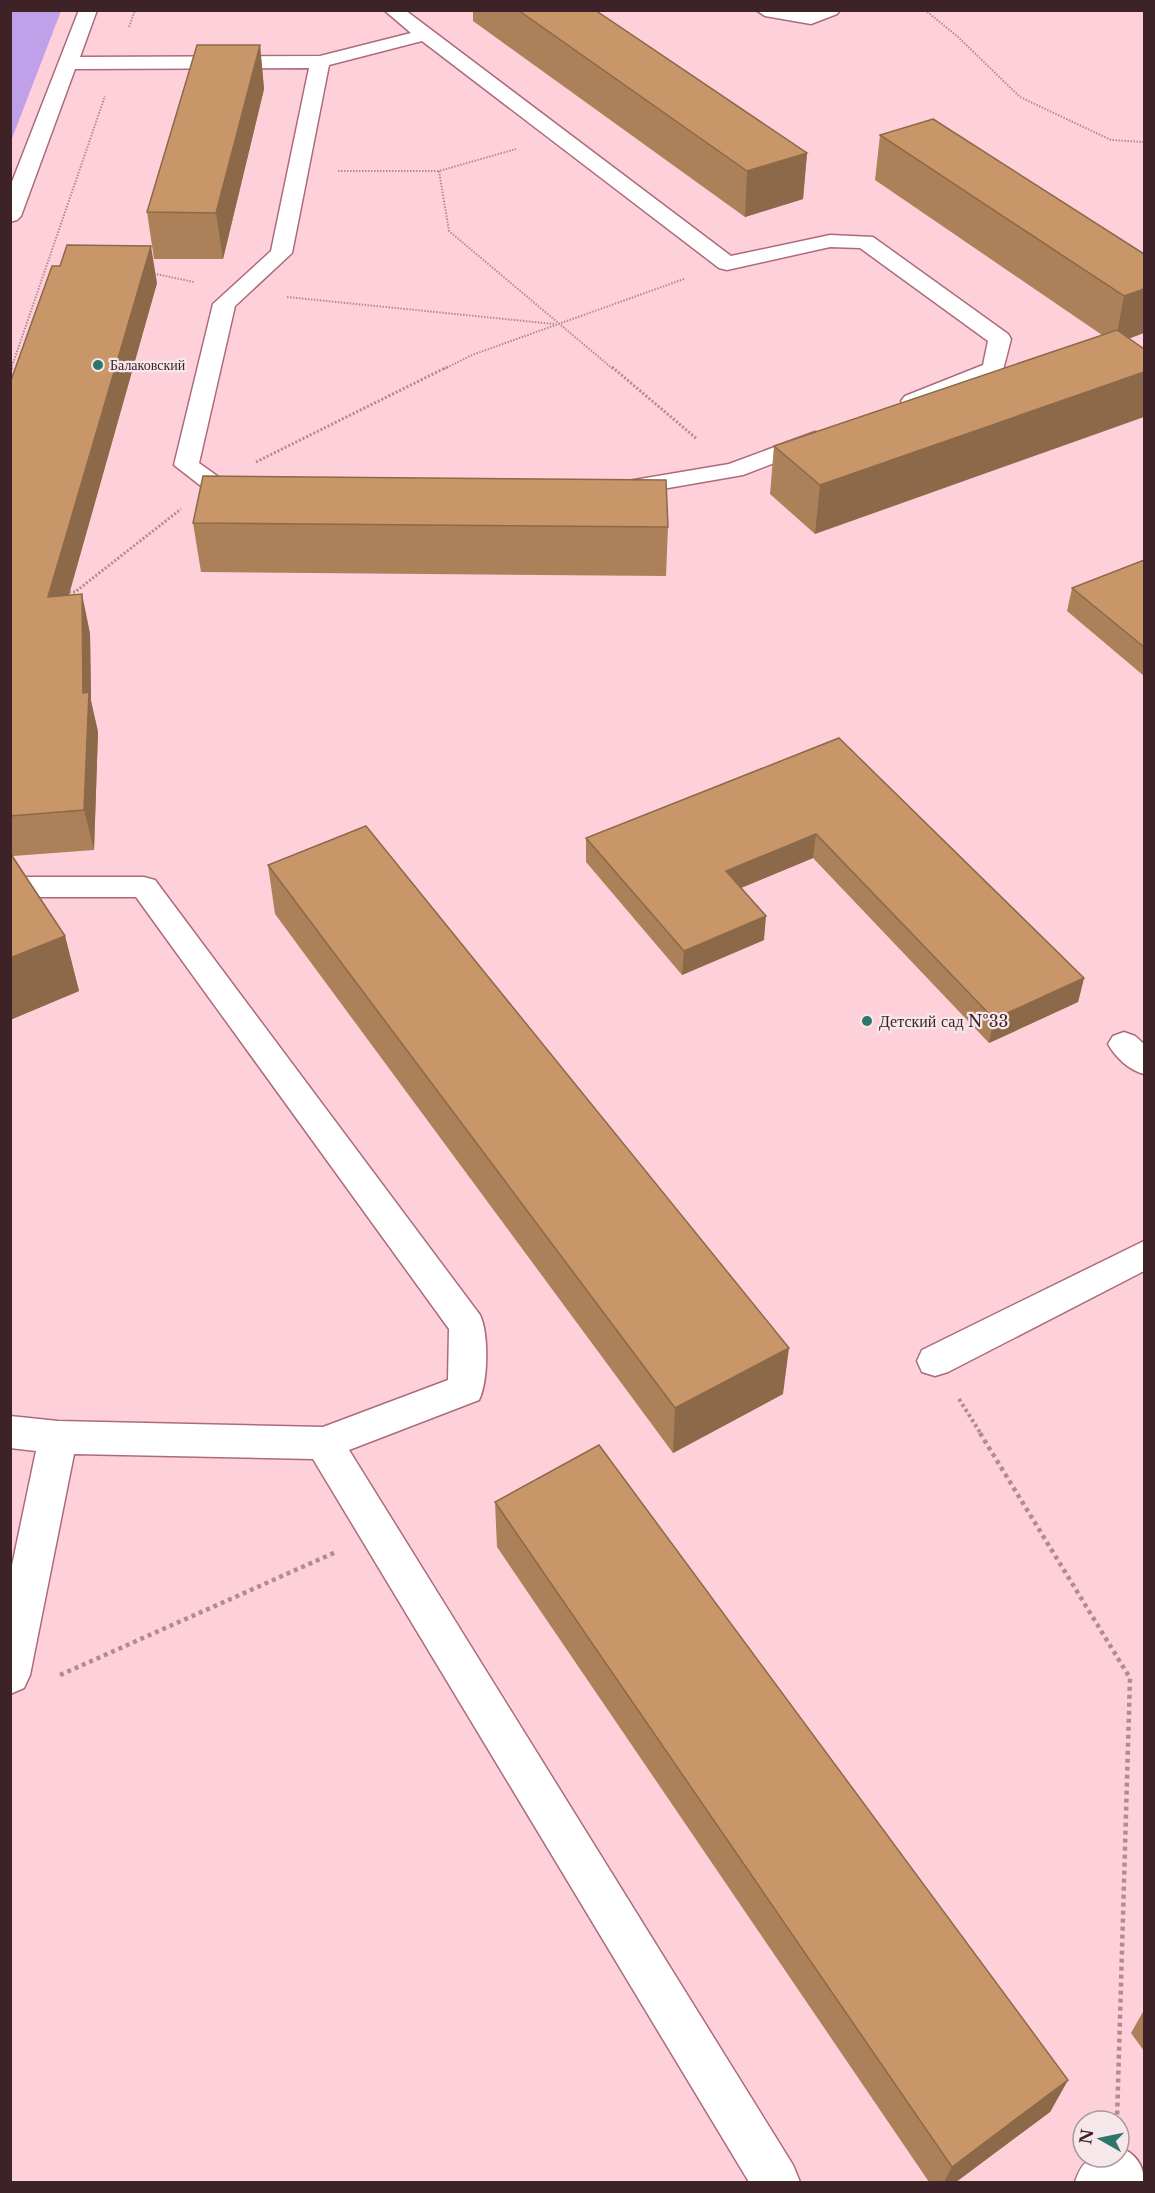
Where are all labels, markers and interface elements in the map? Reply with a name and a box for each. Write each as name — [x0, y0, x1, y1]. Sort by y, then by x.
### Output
place label: Балаковский — [110, 356, 186, 374]
marker: Балаковский — [91, 358, 105, 372]
place label: Детский сад №33 — [879, 1011, 1008, 1031]
marker: Детский сад №33 — [860, 1014, 874, 1028]
north arrow — [1071, 2109, 1131, 2169]
text: N — [1075, 2128, 1097, 2146]

